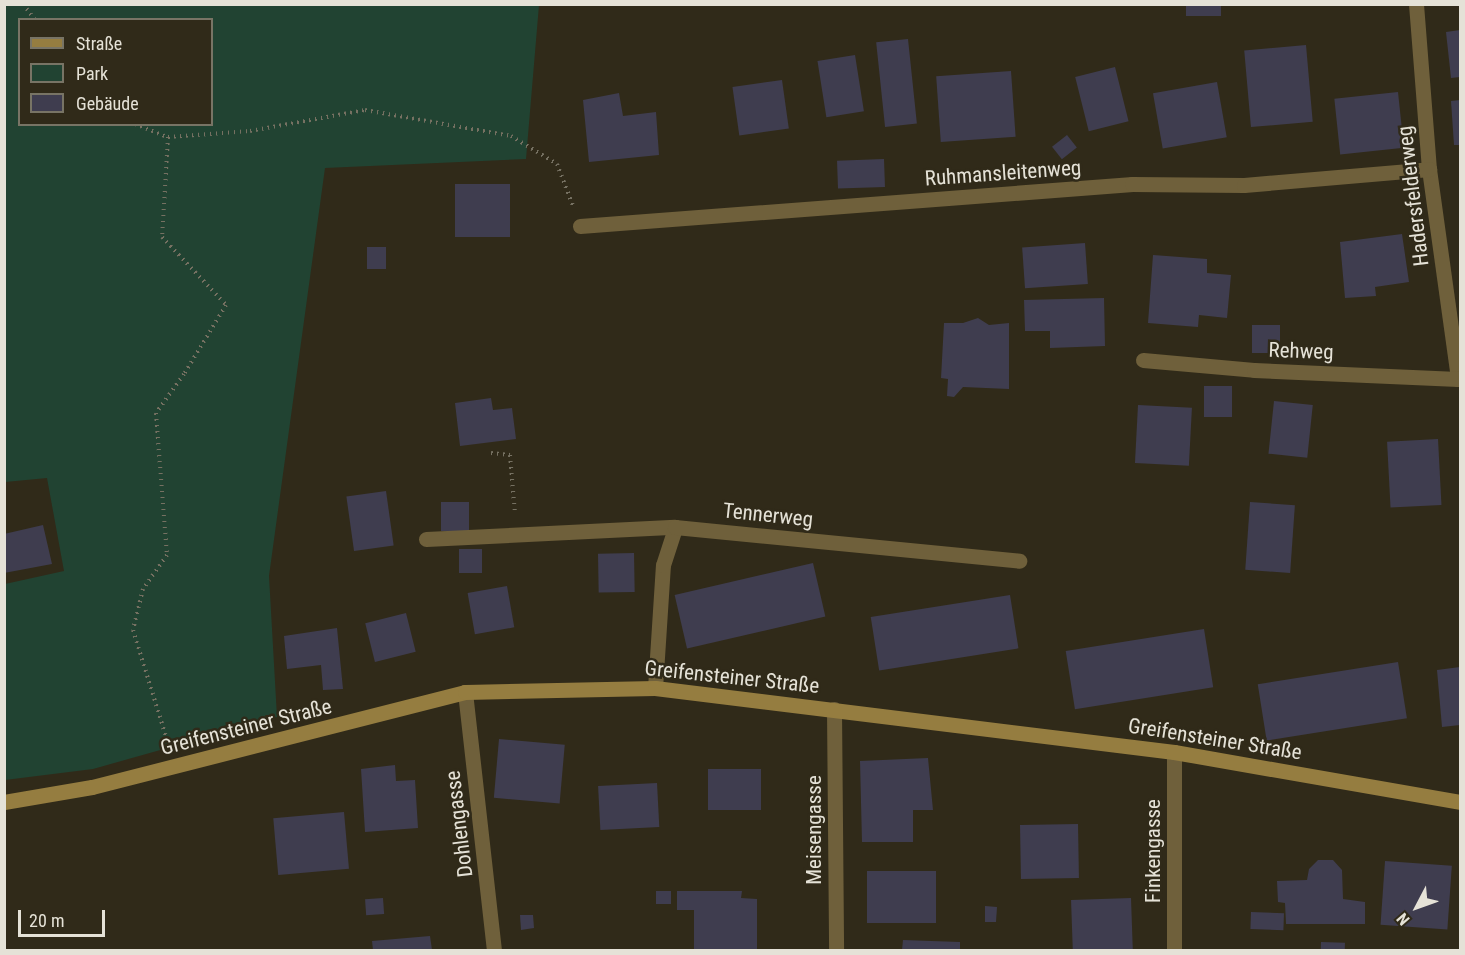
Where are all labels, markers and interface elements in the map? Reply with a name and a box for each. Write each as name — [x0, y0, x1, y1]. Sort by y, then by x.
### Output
legend — [18, 18, 213, 126]
text: Straße — [76, 33, 122, 54]
text: Park — [76, 63, 108, 84]
text: Gebäude — [76, 93, 139, 114]
street label: Hadersfelderweg — [1392, 124, 1434, 268]
street label: Ruhmansleitenweg — [924, 155, 1082, 191]
street label: Rehweg — [1268, 337, 1334, 365]
street label: Tennerweg — [722, 498, 814, 532]
street label: Greifensteiner Straße — [643, 655, 821, 699]
street label: Greifensteiner Straße — [158, 694, 334, 760]
street label: Greifensteiner Straße — [1126, 713, 1304, 765]
street label: Dohlengasse — [440, 769, 478, 879]
street label: Meisengasse — [801, 775, 827, 885]
street label: Finkengasse — [1140, 799, 1166, 903]
north arrow — [1387, 877, 1447, 937]
scale bar — [21, 898, 108, 936]
text: N — [1393, 909, 1413, 929]
text: 20 m — [29, 910, 64, 931]

